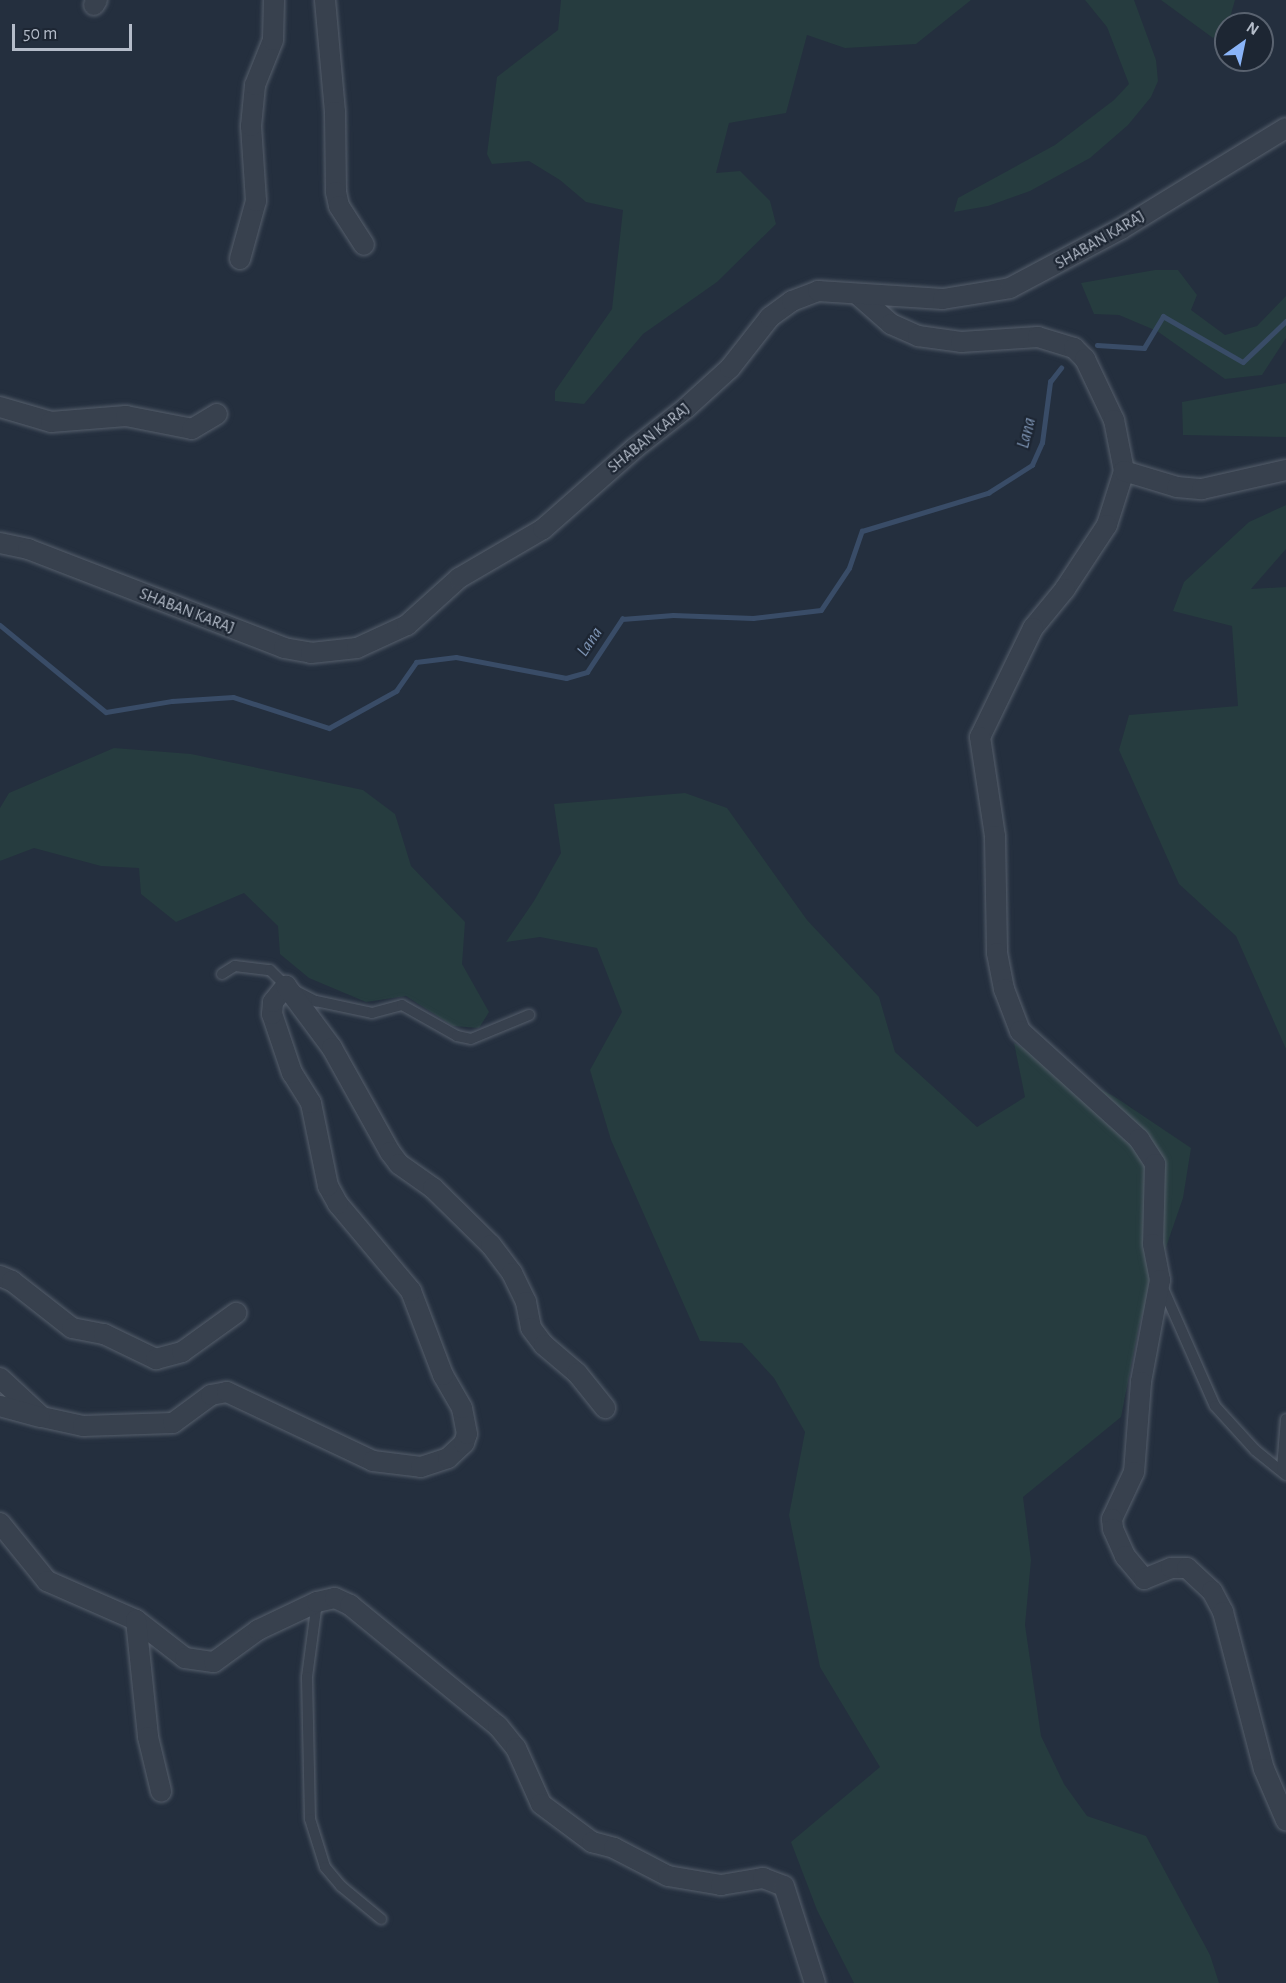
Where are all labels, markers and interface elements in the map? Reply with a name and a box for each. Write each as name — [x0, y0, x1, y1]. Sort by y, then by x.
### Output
scale bar — [15, 12, 135, 50]
north arrow — [1214, 12, 1274, 72]
text: N — [1244, 19, 1262, 38]
text: 50 m — [23, 25, 57, 43]
street label: SHABAN KARAJ — [1052, 207, 1148, 273]
street label: SHABAN KARAJ — [604, 399, 694, 477]
water label: Lana — [1013, 415, 1041, 451]
street label: SHABAN KARAJ — [137, 584, 237, 638]
water label: Lana — [572, 623, 608, 661]

